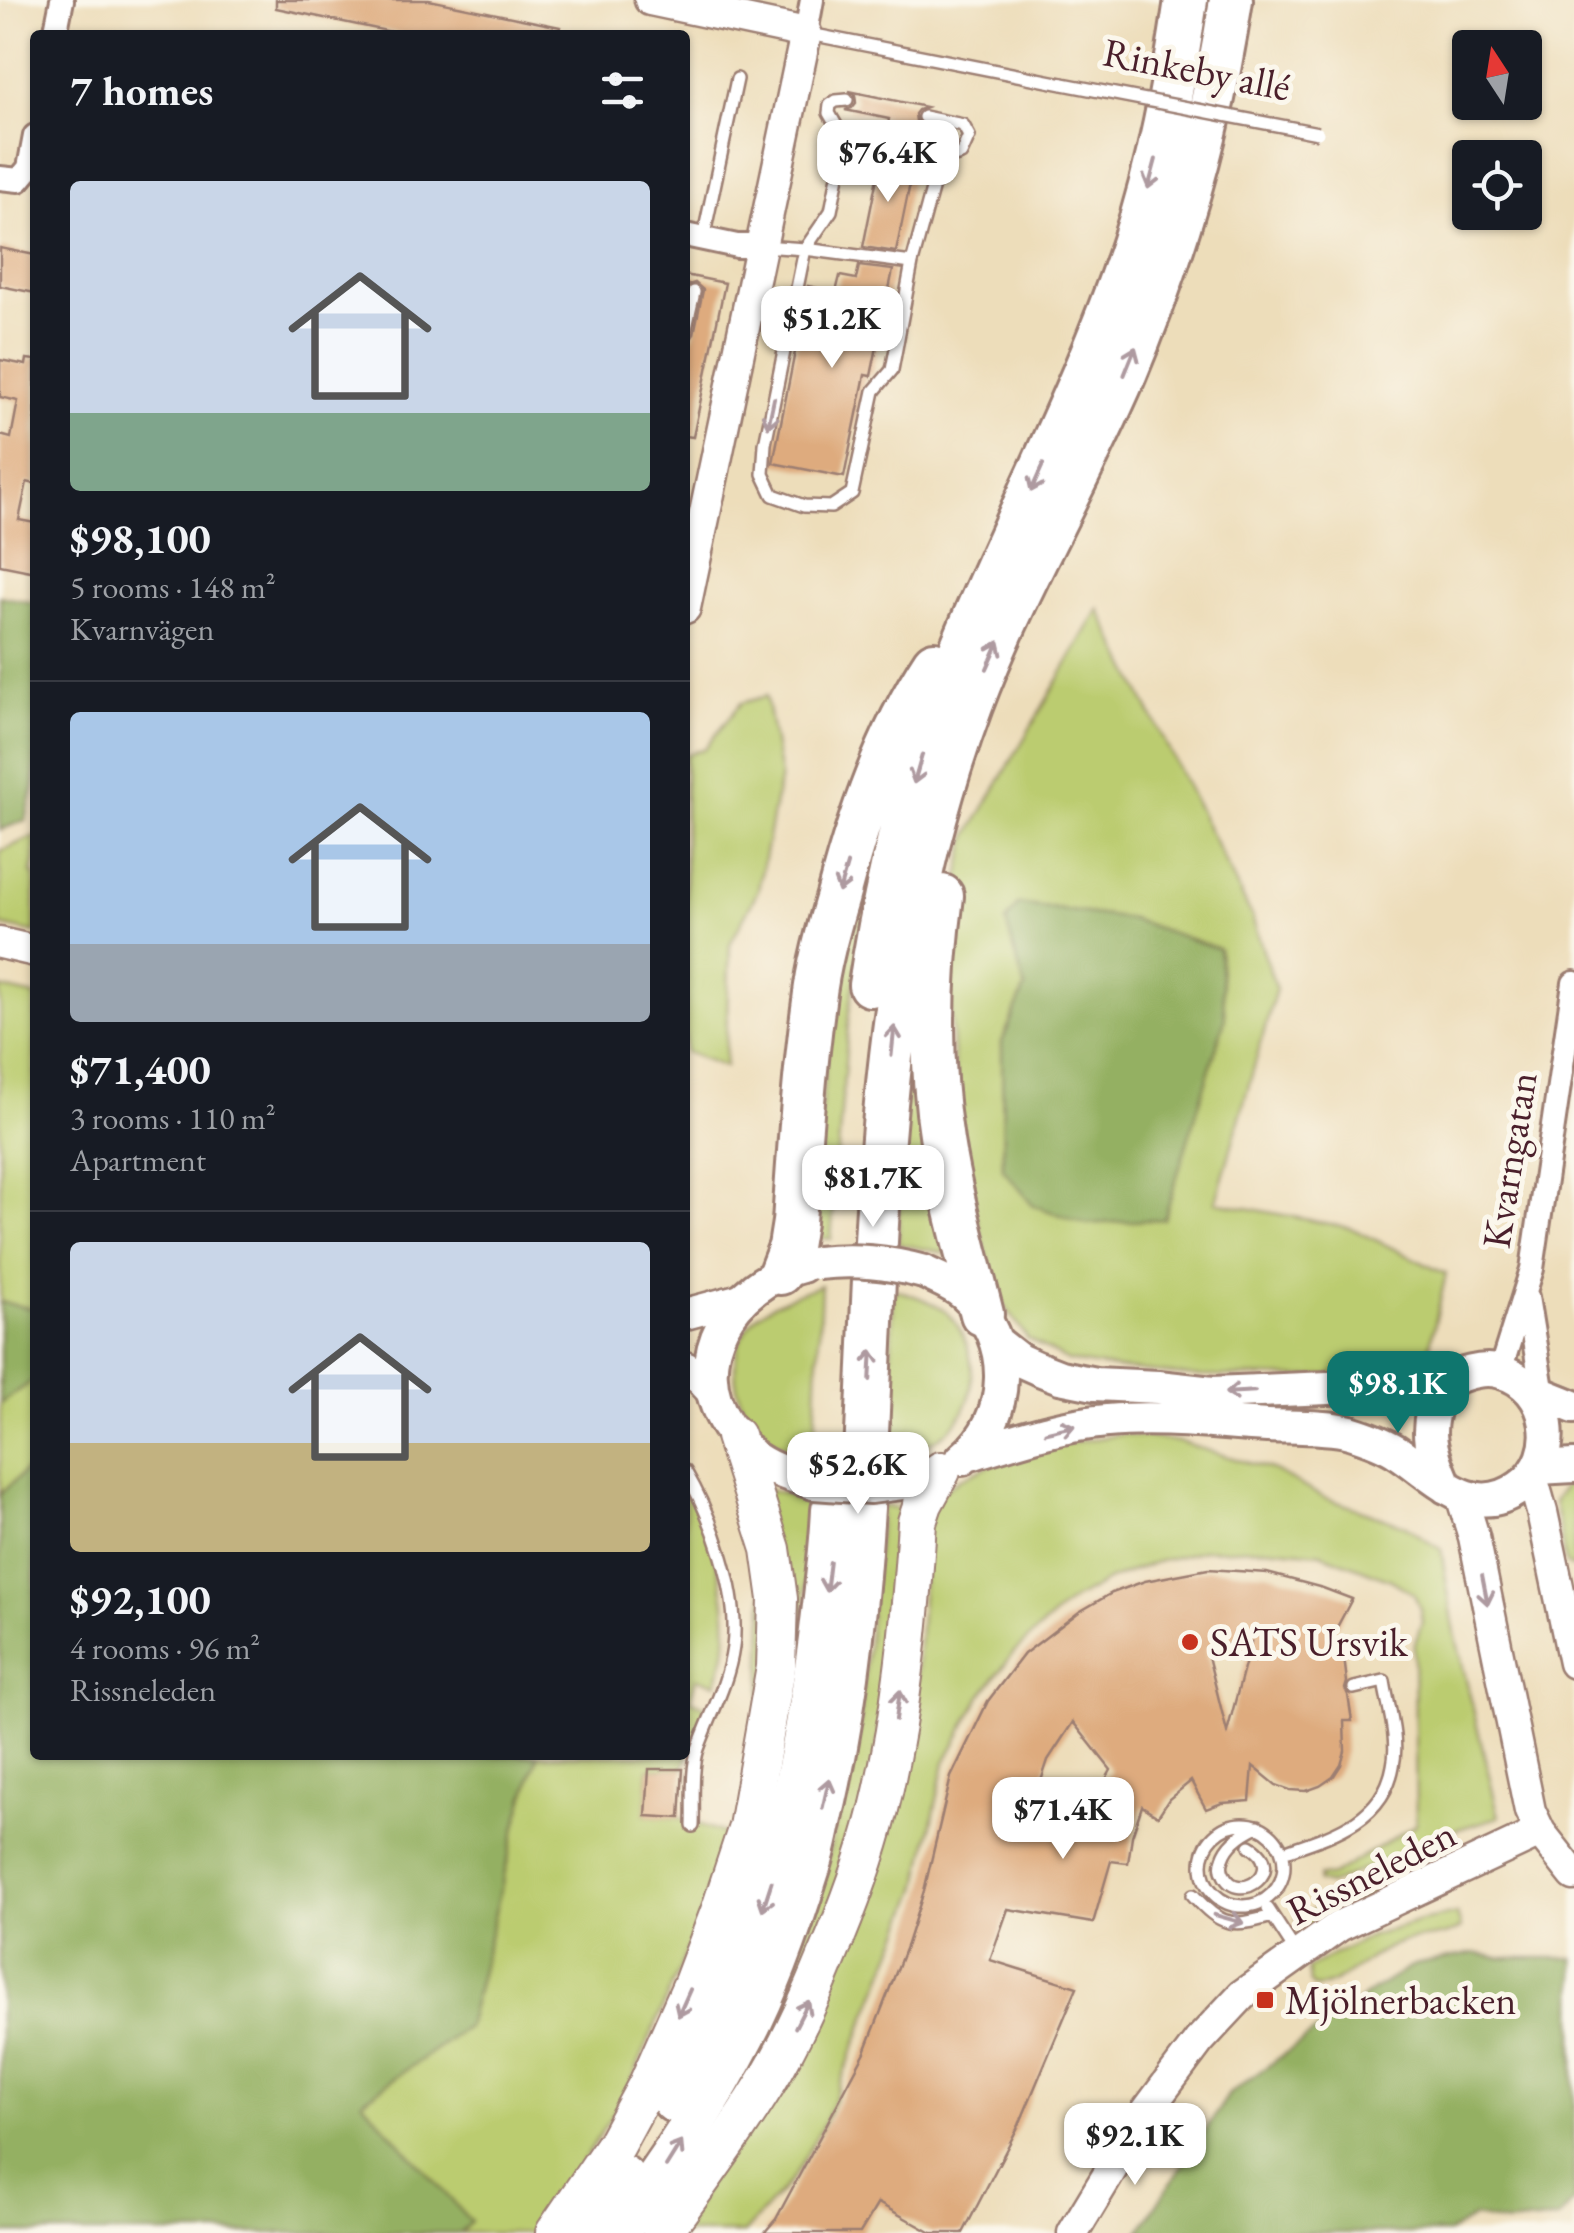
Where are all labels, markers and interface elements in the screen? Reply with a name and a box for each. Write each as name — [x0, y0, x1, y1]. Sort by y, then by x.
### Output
street label: Rinkeby allé — [1099, 25, 1295, 113]
north arrow — [1452, 30, 1542, 120]
map controls — [1452, 30, 1542, 230]
text: 7 homes — [70, 63, 213, 118]
icon: filters — [595, 63, 650, 118]
pin: $76.4K — [807, 120, 969, 205]
text: $76.4K — [839, 131, 937, 173]
button: locate — [1452, 140, 1542, 230]
one-way arrow — [1142, 158, 1161, 189]
icon: home — [270, 246, 450, 426]
pin: $51.2K — [751, 286, 913, 371]
text: $51.2K — [783, 297, 881, 339]
one-way arrow — [1123, 346, 1141, 376]
one-way arrow — [761, 397, 780, 429]
one-way arrow — [1027, 462, 1046, 492]
text: $98,100 — [70, 511, 211, 566]
text: 5 rooms · 148 m² — [70, 566, 276, 608]
text: Kvarnvägen — [70, 608, 214, 650]
one-way arrow — [985, 640, 1003, 671]
one-way arrow — [908, 753, 926, 785]
icon: home — [270, 777, 450, 957]
one-way arrow — [832, 862, 851, 893]
one-way arrow — [884, 1026, 903, 1058]
text: $71,400 — [70, 1042, 211, 1097]
street label: Kvarngatan — [1469, 1068, 1549, 1252]
text: 3 rooms · 110 m² — [70, 1097, 276, 1139]
text: Apartment — [70, 1139, 206, 1181]
pin: $81.7K — [792, 1145, 954, 1230]
text: $81.7K — [824, 1156, 922, 1198]
icon: home — [270, 1307, 450, 1487]
one-way arrow — [861, 1350, 880, 1382]
pin: $98.1K — [1317, 1351, 1479, 1436]
text: $98.1K — [1349, 1362, 1447, 1404]
one-way arrow — [1224, 1383, 1257, 1402]
one-way arrow — [1044, 1418, 1076, 1437]
pin: $52.6K — [777, 1432, 939, 1517]
text: $52.6K — [809, 1443, 907, 1485]
one-way arrow — [818, 1561, 837, 1593]
text: $92,100 — [70, 1572, 211, 1627]
one-way arrow — [1477, 1573, 1496, 1605]
place label: SATS Ursvik — [1210, 1616, 1409, 1668]
text: 4 rooms · 96 m² — [70, 1627, 260, 1669]
marker: SATS Ursvik — [1179, 1631, 1201, 1653]
text: Rissneleden — [70, 1669, 216, 1711]
one-way arrow — [890, 1690, 908, 1722]
one-way arrow — [818, 1777, 837, 1809]
pin: $71.4K — [982, 1777, 1144, 1862]
text: $71.4K — [1014, 1788, 1112, 1830]
street label: Rissneleden — [1278, 1807, 1464, 1937]
one-way arrow — [756, 1879, 774, 1911]
one-way arrow — [1213, 1911, 1244, 1929]
place label: Mjölnerbacken — [1285, 1974, 1516, 2026]
one-way arrow — [674, 1987, 692, 2018]
marker: Mjölnerbacken — [1254, 1989, 1276, 2011]
one-way arrow — [793, 2000, 812, 2030]
pin: $92.1K — [1054, 2103, 1216, 2188]
text: $92.1K — [1086, 2114, 1184, 2156]
one-way arrow — [664, 2140, 684, 2169]

